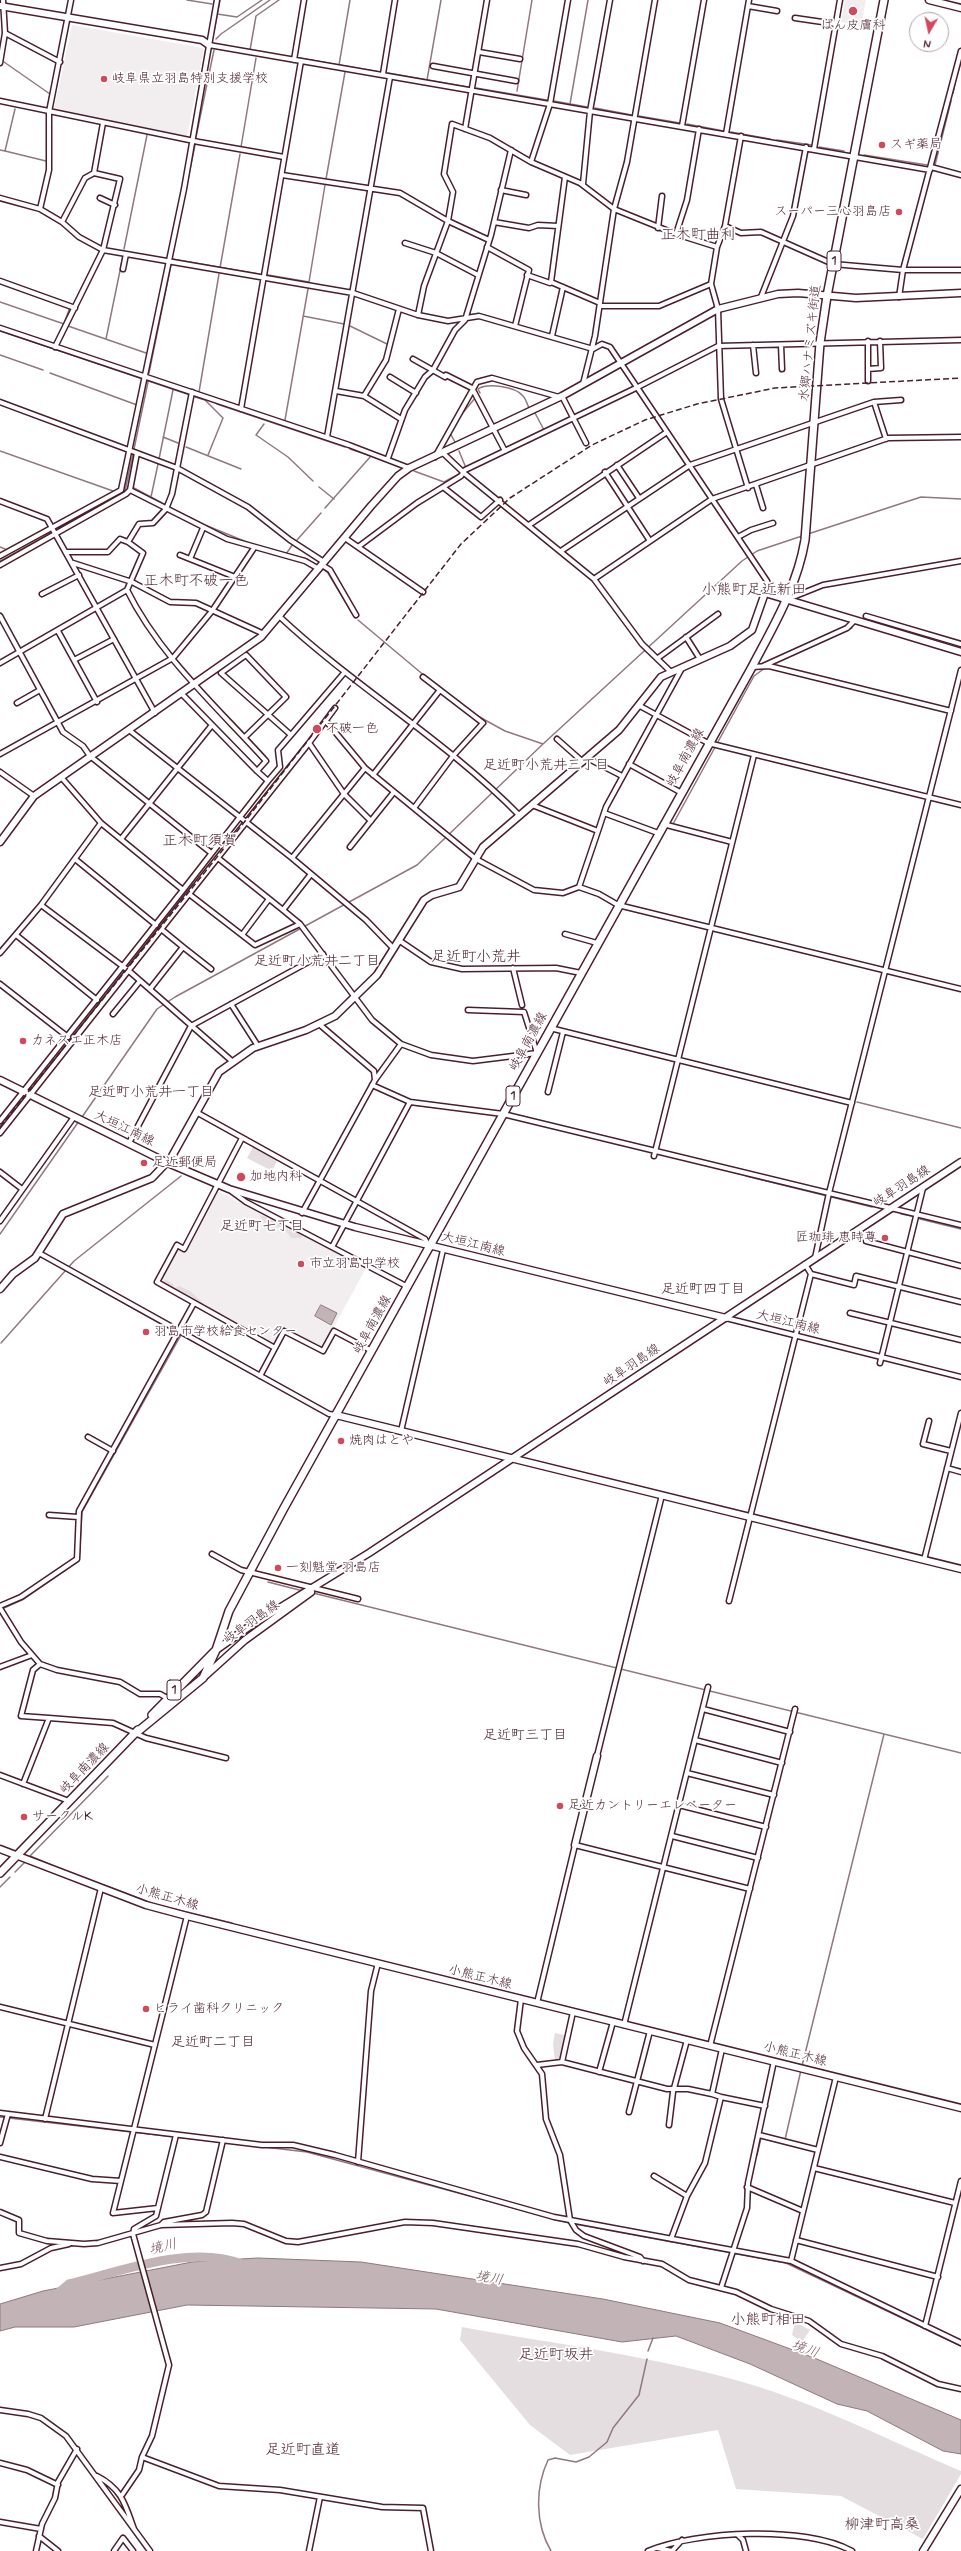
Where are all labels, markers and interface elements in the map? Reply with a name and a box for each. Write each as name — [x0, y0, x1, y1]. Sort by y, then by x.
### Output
marker: ばん皮膚科 — [847, 5, 859, 17]
north arrow — [909, 12, 949, 52]
place label: ばん皮膚科 — [821, 18, 885, 34]
text: N — [923, 35, 932, 50]
place label: 岐阜県立羽島特別支援学校 — [112, 71, 268, 87]
marker: 岐阜県立羽島特別支援学校 — [99, 74, 109, 84]
place label: スギ薬局 — [890, 137, 942, 153]
marker: スギ薬局 — [877, 140, 887, 150]
place label: スーパー三心羽島店 — [775, 204, 891, 220]
marker: スーパー三心羽島店 — [894, 207, 904, 217]
district label: 正木町曲利 — [661, 227, 735, 245]
road number: 1 — [827, 251, 841, 271]
street label: 水郷ハナミズキ街道 — [797, 284, 825, 402]
district label: 正木町不破一色 — [144, 573, 248, 591]
district label: 小熊町足近新田 — [702, 582, 806, 600]
place label: 不破一色 — [326, 721, 378, 737]
marker: 不破一色 — [311, 723, 323, 735]
street label: 岐阜南濃線 — [663, 726, 709, 790]
district label: 足近町小荒井三丁目 — [483, 758, 609, 774]
district label: 正木町須賀 — [163, 833, 237, 851]
district label: 足近町小荒井 — [431, 949, 521, 967]
district label: 足近町小荒井二丁目 — [254, 954, 380, 970]
street label: 岐阜南濃線 — [506, 1010, 552, 1074]
place label: カネスエ正木店 — [31, 1033, 122, 1049]
marker: カネスエ正木店 — [18, 1036, 28, 1046]
district label: 足近町小荒井一丁目 — [88, 1085, 214, 1101]
road number: 1 — [506, 1086, 520, 1106]
street label: 大垣江南線 — [91, 1108, 157, 1150]
place label: 足近郵便局 — [152, 1155, 217, 1171]
marker: 足近郵便局 — [139, 1158, 149, 1168]
street label: 岐阜羽島線 — [870, 1163, 934, 1211]
place label: 加地内科 — [250, 1169, 302, 1185]
marker: 加地内科 — [235, 1171, 247, 1183]
district label: 足近町七丁目 — [220, 1219, 304, 1235]
street label: 大垣江南線 — [440, 1230, 506, 1260]
place label: 匠珈琲 恵時尊 — [795, 1230, 877, 1246]
marker: 匠珈琲 恵時尊 — [880, 1233, 890, 1243]
place label: 市立羽島中学校 — [309, 1256, 400, 1272]
marker: 市立羽島中学校 — [296, 1259, 306, 1269]
district label: 足近町四丁目 — [661, 1282, 745, 1298]
street label: 岐阜南濃線 — [350, 1293, 396, 1357]
street label: 大垣江南線 — [755, 1308, 821, 1338]
place label: 羽島市学校給食センター — [154, 1324, 297, 1340]
marker: 羽島市学校給食センター — [141, 1327, 151, 1337]
street label: 岐阜羽島線 — [601, 1341, 663, 1391]
place label: 焼肉はとや — [349, 1433, 414, 1449]
marker: 焼肉はとや — [336, 1436, 346, 1446]
place label: 一刻魁堂 羽島店 — [286, 1560, 381, 1576]
marker: 一刻魁堂 羽島店 — [273, 1563, 283, 1573]
street label: 岐阜羽島線 — [221, 1598, 283, 1648]
road number: 1 — [167, 1680, 181, 1700]
district label: 足近町三丁目 — [483, 1728, 567, 1744]
street label: 岐阜南濃線 — [57, 1740, 113, 1798]
place label: 足近カントリーエレベーター — [568, 1798, 737, 1814]
marker: 足近カントリーエレベーター — [555, 1801, 565, 1811]
place label: サークルK — [32, 1809, 93, 1825]
marker: サークルK — [19, 1812, 29, 1822]
street label: 小熊正木線 — [134, 1882, 200, 1914]
street label: 小熊正木線 — [447, 1963, 513, 1993]
place label: ヒライ歯科クリニック — [154, 2001, 284, 2017]
marker: ヒライ歯科クリニック — [141, 2004, 151, 2014]
district label: 足近町二丁目 — [171, 2035, 255, 2051]
street label: 小熊正木線 — [762, 2040, 828, 2070]
water label: 境川 — [147, 2237, 179, 2259]
water label: 境川 — [474, 2268, 504, 2290]
district label: 小熊町相田 — [731, 2312, 805, 2330]
water label: 境川 — [789, 2337, 821, 2363]
district label: 足近町坂井 — [519, 2347, 593, 2365]
district label: 足近町直道 — [266, 2442, 340, 2460]
district label: 柳津町高桑 — [845, 2517, 919, 2535]

